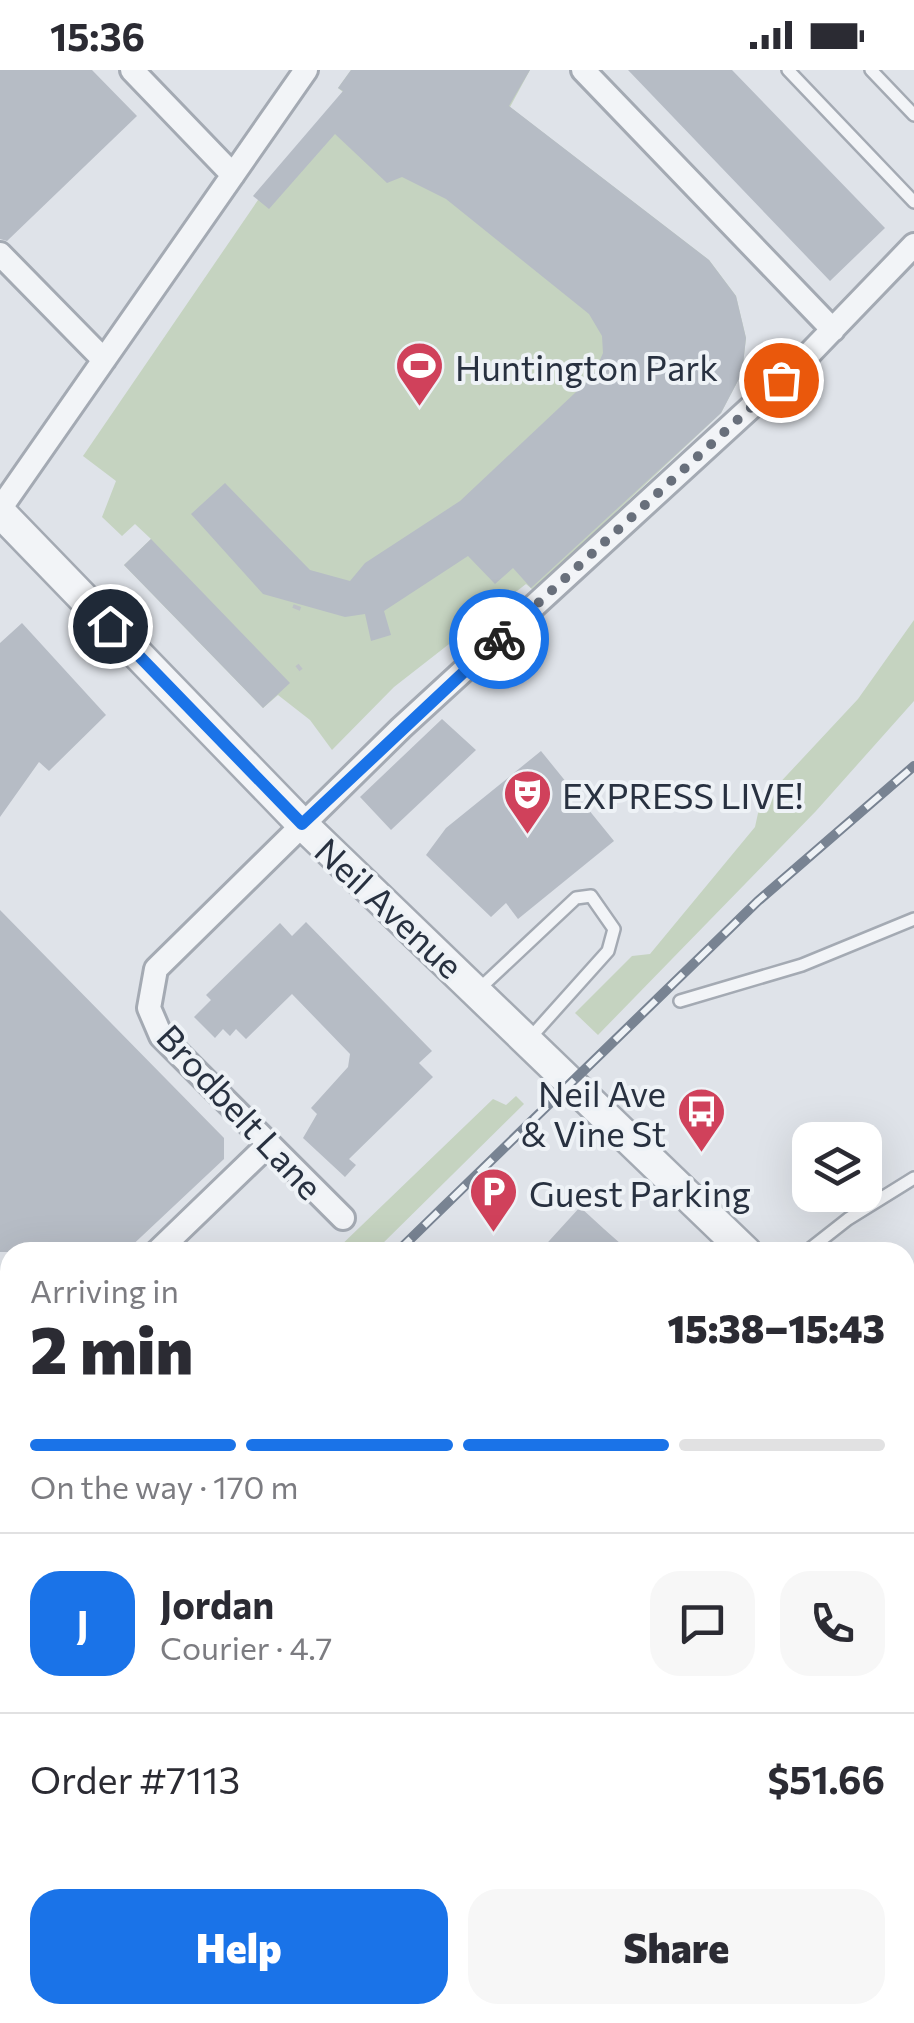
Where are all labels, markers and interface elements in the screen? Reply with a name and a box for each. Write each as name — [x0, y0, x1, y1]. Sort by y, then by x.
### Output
text: 15:36 — [50, 12, 145, 59]
pin — [739, 338, 824, 423]
sports icon: Huntington Park — [394, 340, 446, 408]
place label: Huntington Park — [455, 345, 718, 388]
icon: bag — [754, 353, 809, 408]
pin — [68, 584, 153, 669]
courier — [449, 589, 549, 689]
icon: home — [83, 599, 138, 654]
icon: bike — [472, 612, 527, 667]
theatre icon: EXPRESS LIVE! — [501, 768, 553, 836]
place label: EXPRESS LIVE! — [562, 773, 803, 816]
street label: Neil Avenue — [307, 828, 473, 986]
street label: Brodbelt Lane — [149, 1015, 333, 1207]
place label: Neil Ave & Vine St — [521, 1071, 666, 1154]
bus stop icon: Neil Ave & Vine St — [675, 1086, 727, 1154]
map controls — [792, 1122, 882, 1212]
button: layers — [792, 1122, 882, 1212]
parking icon: Guest Parking — [468, 1166, 520, 1234]
place label: Guest Parking — [529, 1171, 751, 1214]
text: Arriving in — [30, 1270, 179, 1310]
text: 15:38–15:43 — [668, 1304, 885, 1351]
text: 2 min — [30, 1308, 193, 1387]
text: On the way · 170 m — [30, 1466, 299, 1506]
button: chat — [650, 1571, 755, 1676]
button: phone — [780, 1571, 885, 1676]
text: Jordan — [160, 1580, 274, 1627]
text: J — [76, 1600, 89, 1647]
text: Courier · 4.7 — [160, 1627, 333, 1667]
text: Order #7113 — [30, 1755, 240, 1802]
text: $51.66 — [767, 1755, 885, 1802]
button: Help — [30, 1889, 448, 2004]
button: Share — [468, 1889, 885, 2004]

